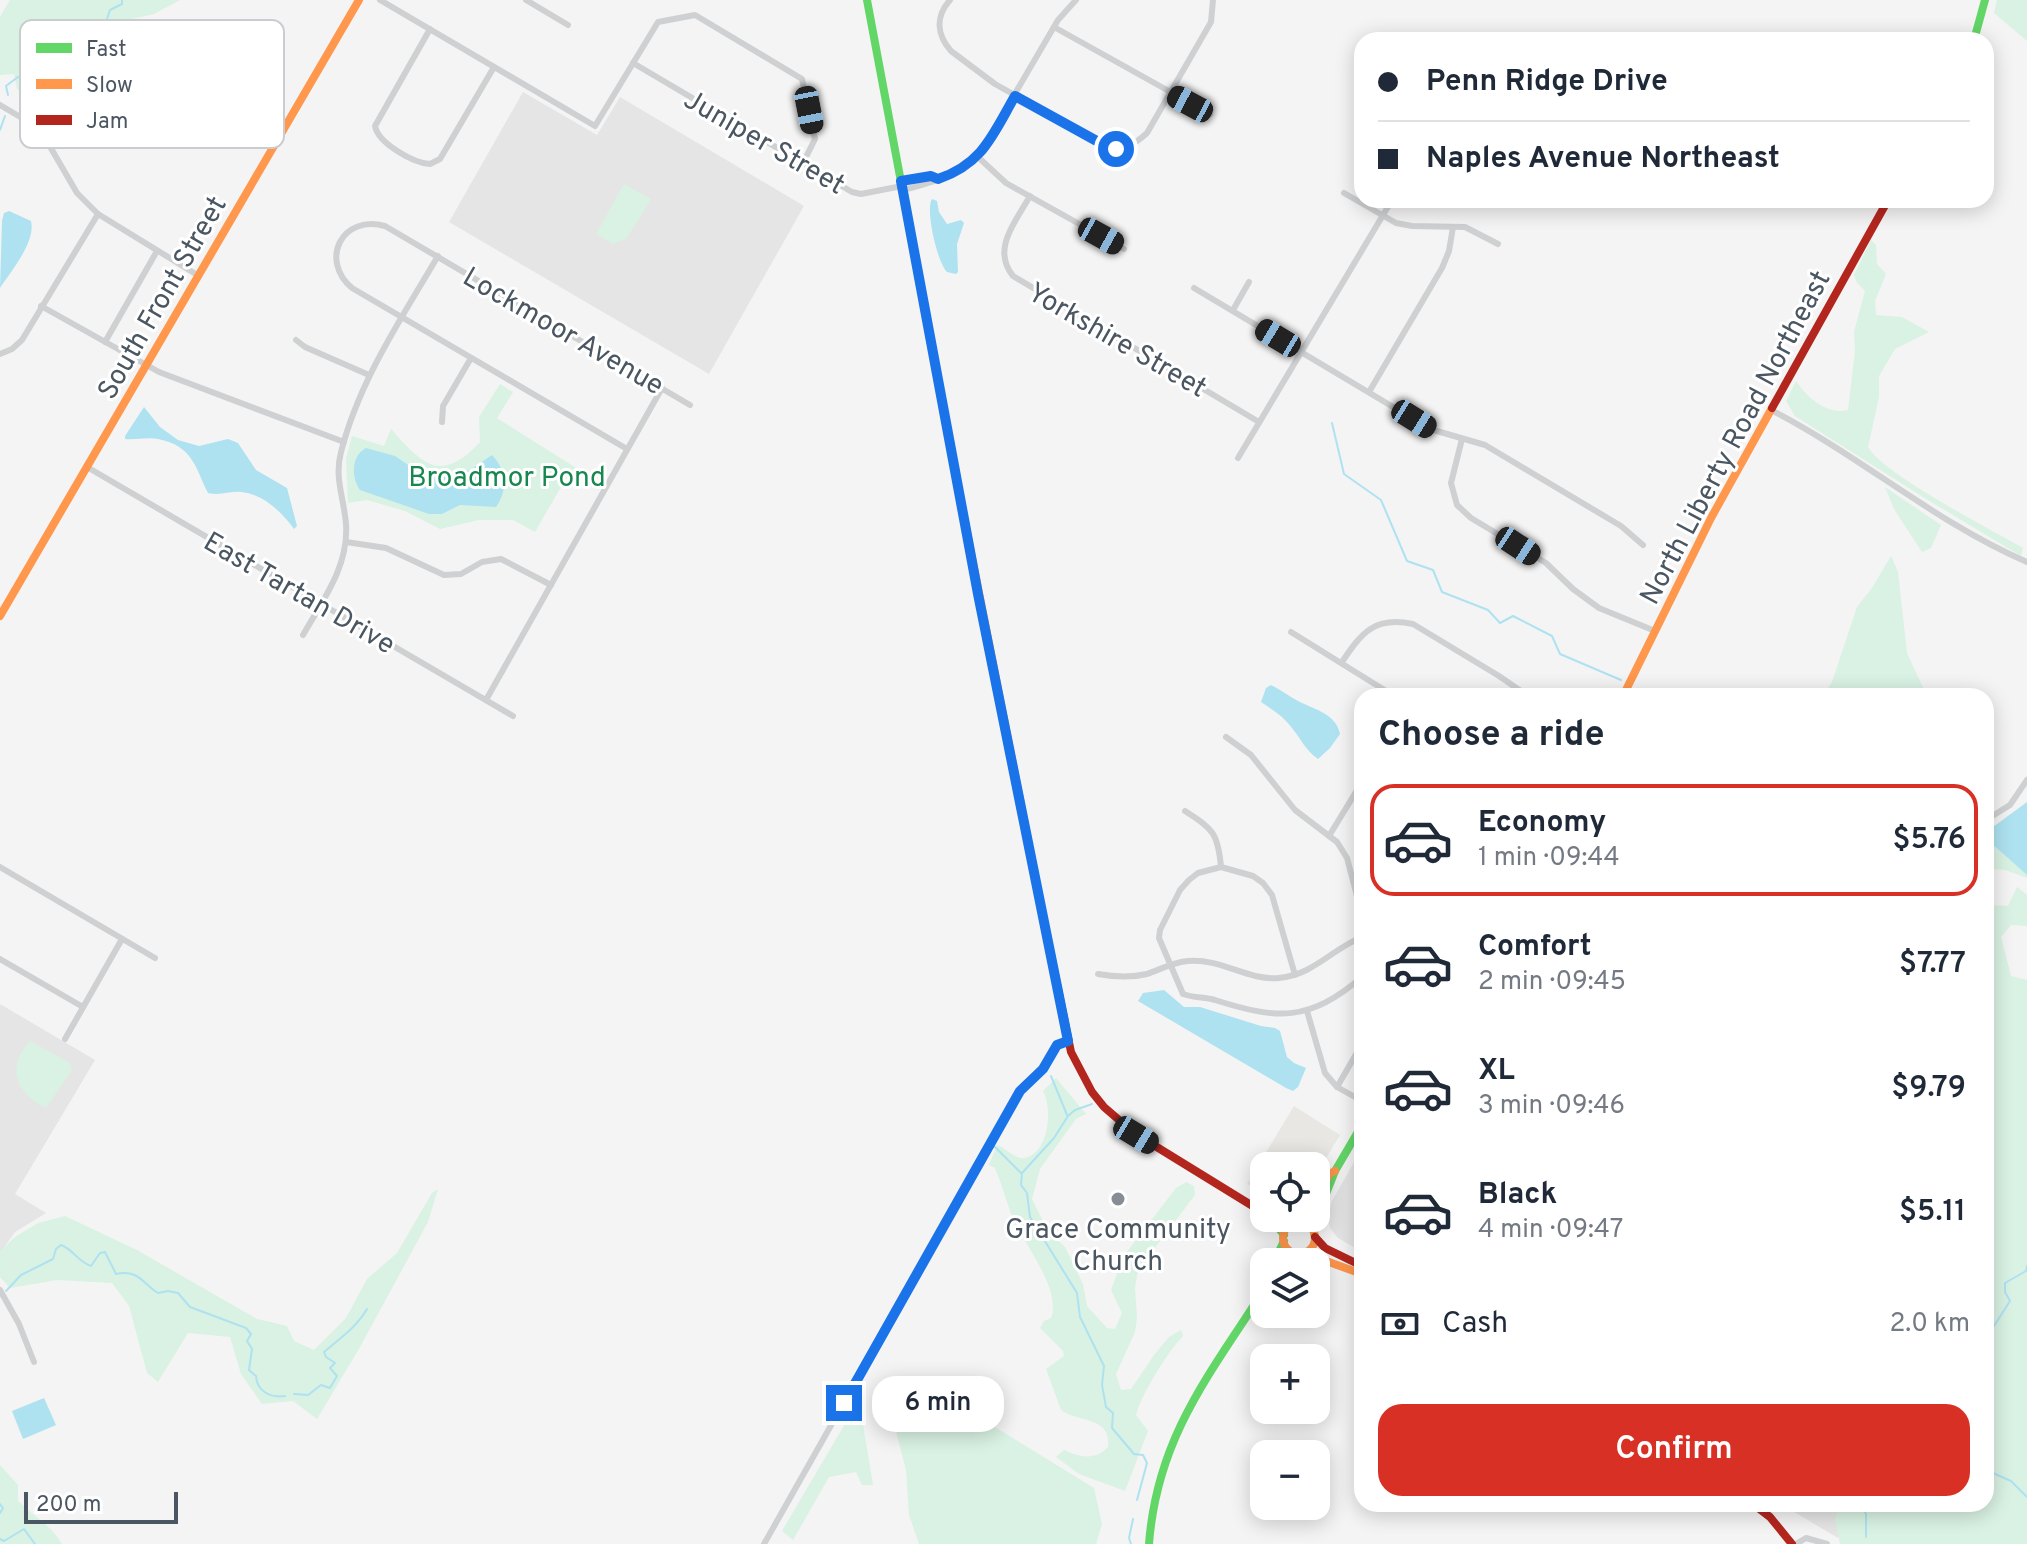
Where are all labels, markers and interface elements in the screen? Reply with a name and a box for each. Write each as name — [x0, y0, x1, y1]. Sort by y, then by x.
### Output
legend — [20, 20, 284, 148]
text: Fast — [86, 37, 127, 64]
text: Penn Ridge Drive — [1426, 64, 1668, 101]
text: Slow — [86, 73, 133, 100]
car — [1163, 82, 1217, 126]
street label: Juniper Street — [676, 83, 851, 204]
car — [793, 84, 825, 136]
text: Jam — [86, 109, 129, 136]
route start — [1098, 131, 1134, 167]
text: Naples Avenue Northeast — [1426, 141, 1780, 178]
street label: South Front Street — [91, 190, 236, 407]
car — [1074, 214, 1128, 258]
street label: Lockmoor Avenue — [455, 260, 670, 405]
street label: North Liberty Road Northeast — [1633, 265, 1840, 612]
street label: Yorkshire Street — [1021, 276, 1212, 407]
car — [1251, 315, 1305, 361]
car — [1387, 396, 1441, 442]
park label: Broadmor Pond — [408, 461, 606, 497]
car — [1491, 523, 1545, 569]
street label: East Tartan Drive — [196, 525, 401, 664]
text: Choose a ride — [1378, 713, 1604, 759]
icon: car — [1382, 804, 1454, 876]
text: Economy — [1478, 805, 1606, 842]
text: $5.76 — [1892, 822, 1966, 859]
text: 1 min · 09:44 — [1478, 842, 1620, 875]
icon: car — [1382, 928, 1454, 1000]
text: Comfort — [1478, 929, 1591, 966]
text: $7.77 — [1899, 946, 1966, 983]
text: 2 min · 09:45 — [1478, 966, 1626, 999]
icon: car — [1382, 1052, 1454, 1124]
text: XL — [1478, 1053, 1515, 1090]
text: $9.79 — [1891, 1070, 1966, 1107]
text: 3 min · 09:46 — [1478, 1090, 1625, 1123]
car — [1109, 1112, 1163, 1158]
map controls — [1250, 1152, 1330, 1520]
button: locate — [1250, 1152, 1330, 1232]
icon: car — [1382, 1176, 1454, 1248]
text: Black — [1478, 1177, 1557, 1214]
marker: Grace Community Church — [1109, 1190, 1127, 1208]
text: $5.11 — [1899, 1194, 1966, 1231]
place label: Grace Community Church — [1005, 1213, 1231, 1281]
text: 4 min · 09:47 — [1478, 1214, 1623, 1247]
button: layers — [1250, 1248, 1330, 1328]
icon: cash — [1378, 1302, 1422, 1346]
text: Cash — [1442, 1306, 1508, 1343]
text: 2.0 km — [1889, 1308, 1970, 1341]
button: + — [1250, 1344, 1330, 1424]
callout: 6 min — [872, 1375, 1004, 1431]
route end — [826, 1385, 862, 1421]
text: 6 min — [905, 1387, 971, 1420]
button: Confirm — [1378, 1404, 1970, 1496]
button: − — [1250, 1440, 1330, 1520]
scale bar — [24, 1488, 178, 1524]
text: 200 m — [36, 1492, 101, 1519]

